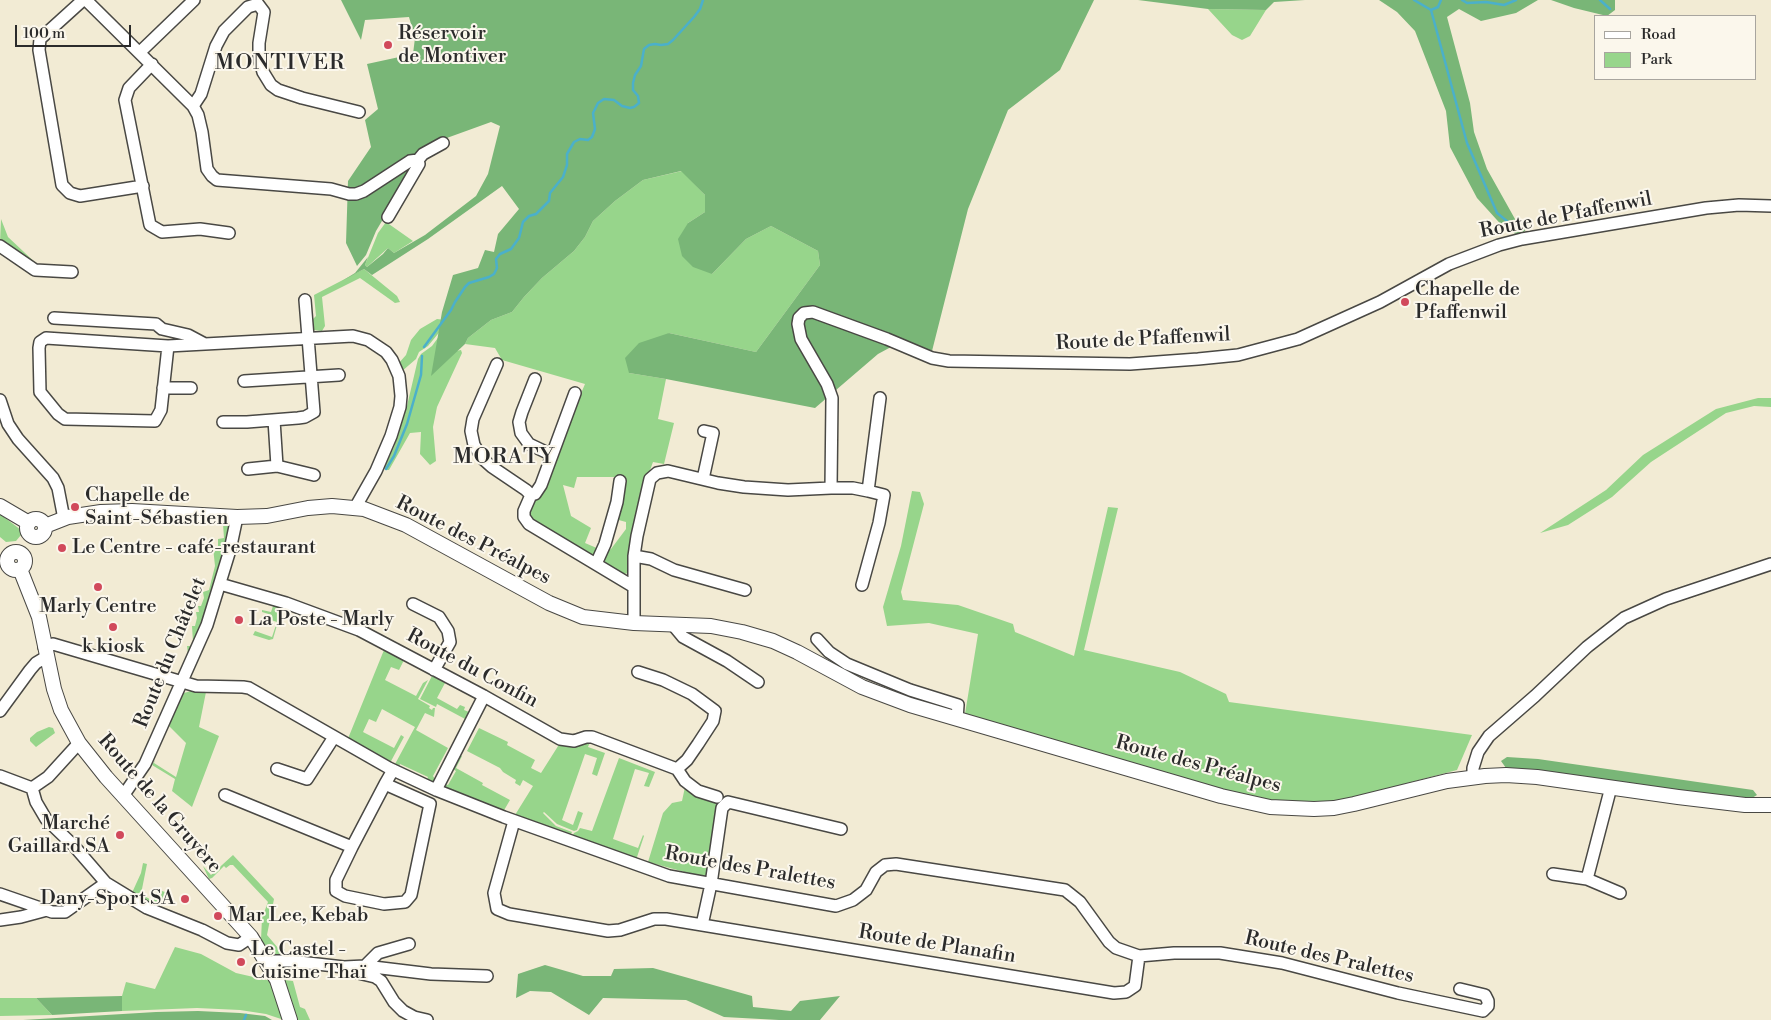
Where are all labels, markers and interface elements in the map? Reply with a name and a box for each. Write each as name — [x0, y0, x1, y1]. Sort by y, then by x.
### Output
scale bar — [18, 15, 134, 47]
legend — [1594, 15, 1756, 80]
place label: Réservoir de Montiver — [398, 22, 506, 69]
text: 100 m — [23, 24, 65, 43]
text: Road — [1641, 25, 1676, 44]
marker: Réservoir de Montiver — [382, 39, 394, 51]
text: Park — [1641, 50, 1672, 69]
district label: MONTIVER — [214, 51, 346, 77]
street label: Route de Pfaffenwil — [1478, 188, 1654, 244]
place label: Chapelle de Pfaffenwil — [1415, 278, 1520, 325]
marker: Chapelle de Pfaffenwil — [1399, 296, 1411, 308]
street label: Route de Pfaffenwil — [1055, 323, 1231, 357]
district label: MORATY — [452, 445, 556, 471]
place label: Chapelle de Saint-Sébastien — [85, 484, 228, 531]
street label: Route des Préalpes — [392, 492, 554, 590]
marker: Chapelle de Saint-Sébastien — [69, 501, 81, 513]
place label: Le Centre - café-restaurant — [72, 536, 316, 560]
marker: Le Centre - café-restaurant — [56, 542, 68, 554]
street label: Route du Châtelet — [130, 574, 212, 732]
marker: Marly Centre — [92, 581, 104, 593]
place label: Marly Centre — [39, 595, 157, 619]
place label: La Poste - Marly — [249, 608, 394, 632]
marker: La Poste - Marly — [233, 614, 245, 626]
marker: k kiosk — [107, 621, 119, 633]
street label: Route du Confin — [402, 624, 542, 714]
place label: k kiosk — [82, 635, 144, 659]
street label: Route de la Gruyère — [92, 729, 226, 879]
street label: Route des Préalpes — [1113, 731, 1283, 799]
place label: Marché Gaillard SA — [8, 812, 110, 859]
marker: Marché Gaillard SA — [114, 829, 126, 841]
street label: Route des Pralettes — [663, 842, 837, 896]
place label: Dany-Sport SA — [40, 887, 175, 911]
marker: Dany-Sport SA — [179, 893, 191, 905]
place label: Mar Lee, Kebab — [228, 904, 368, 928]
marker: Mar Lee, Kebab — [212, 910, 224, 922]
street label: Route de Planafin — [857, 921, 1017, 969]
street label: Route des Pralettes — [1242, 927, 1416, 989]
place label: Le Castel - Cuisine Thaï — [251, 938, 367, 985]
marker: Le Castel - Cuisine Thaï — [235, 956, 247, 968]

